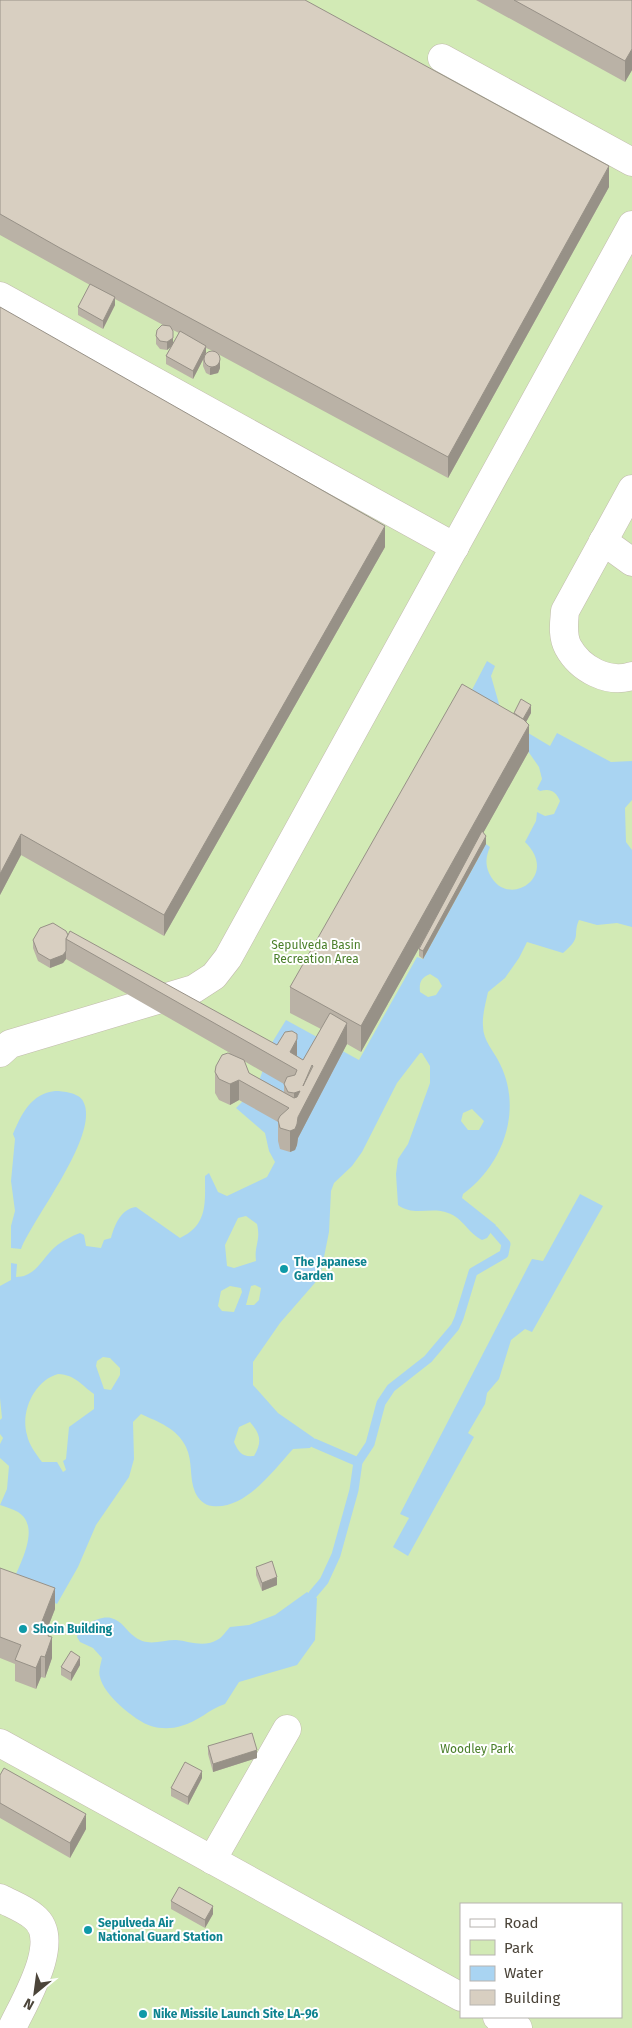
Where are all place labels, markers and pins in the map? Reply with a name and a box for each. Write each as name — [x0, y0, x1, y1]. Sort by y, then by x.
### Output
place label: The Japanese Garden — [294, 1255, 367, 1283]
marker: The Japanese Garden — [278, 1263, 290, 1275]
place label: Shoin Building — [33, 1622, 113, 1636]
marker: Shoin Building — [17, 1623, 29, 1635]
place label: Sepulveda Air National Guard Station — [98, 1916, 223, 1944]
marker: Sepulveda Air National Guard Station — [82, 1924, 94, 1936]
place label: Nike Missile Launch Site LA-96 — [153, 2007, 319, 2021]
marker: Nike Missile Launch Site LA-96 — [137, 2008, 149, 2020]

